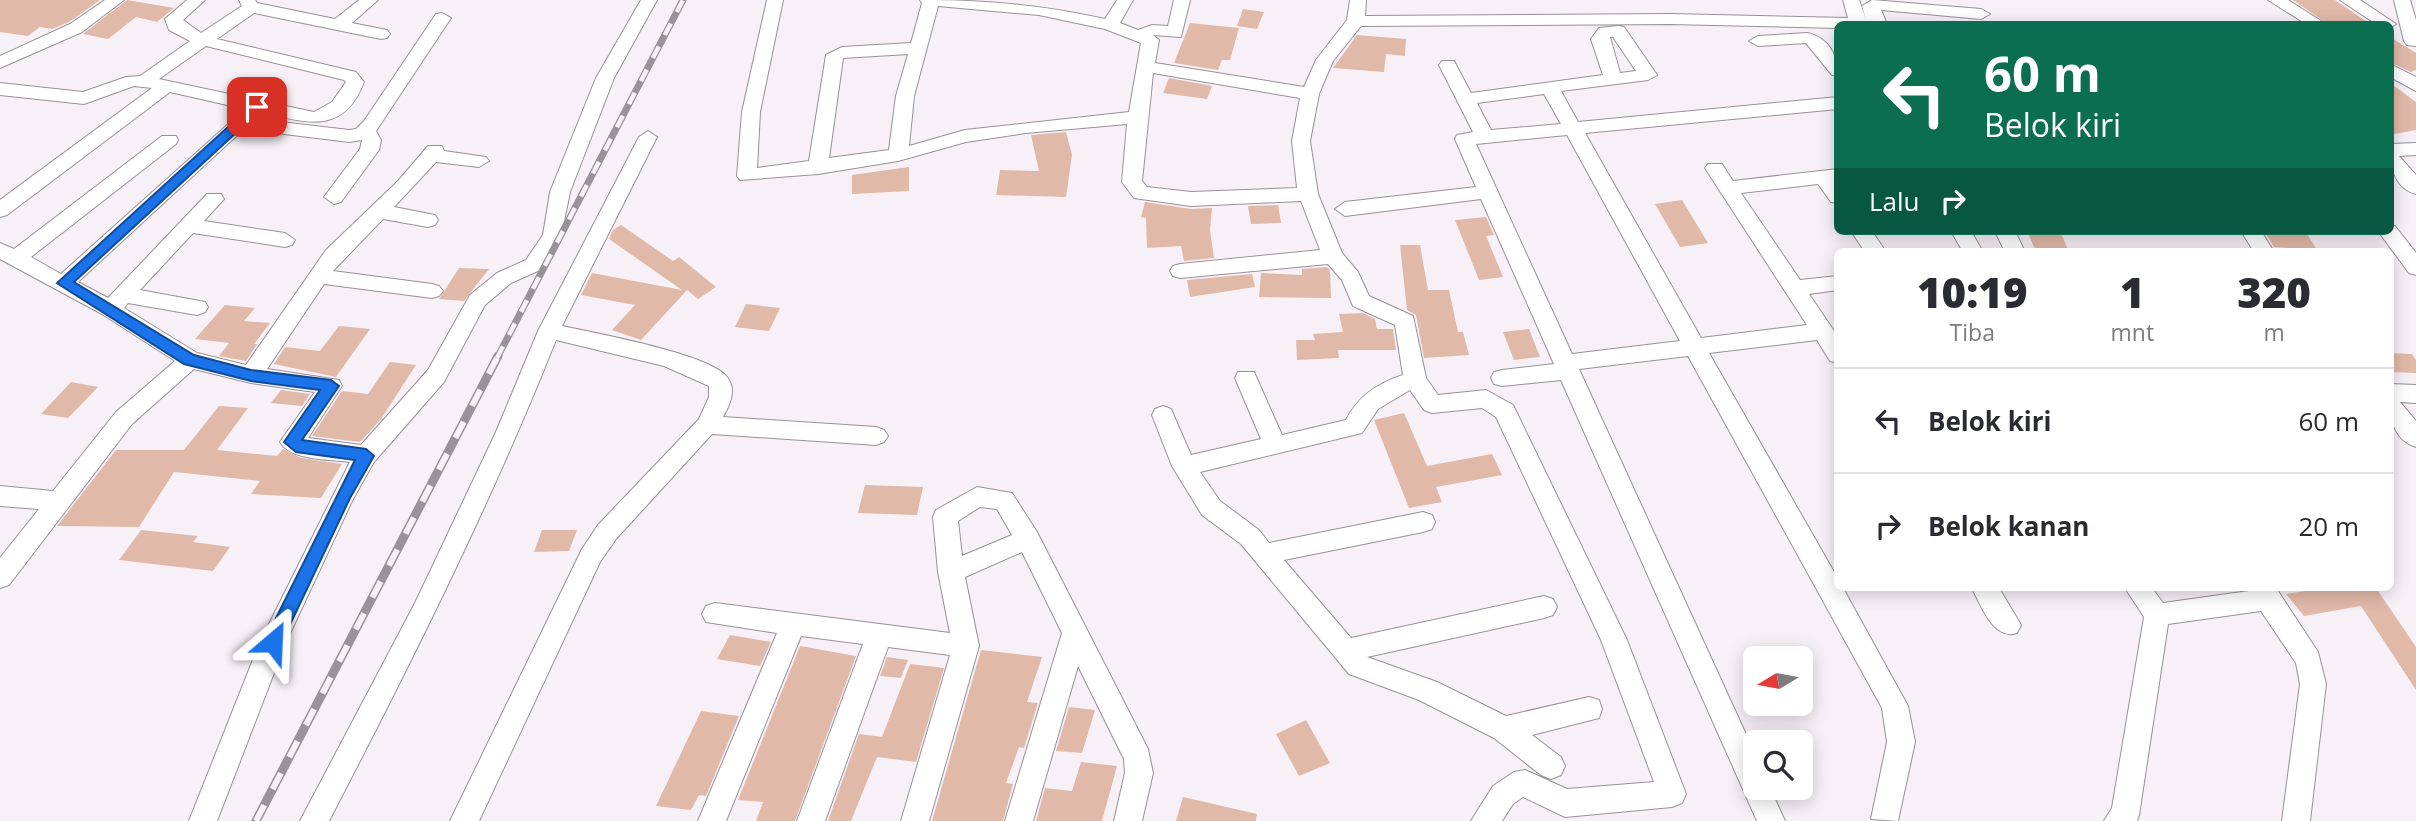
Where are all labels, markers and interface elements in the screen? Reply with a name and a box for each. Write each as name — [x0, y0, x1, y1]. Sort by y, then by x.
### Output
text: 60 m — [1984, 40, 2101, 106]
icon: left — [1869, 49, 1960, 140]
pin — [227, 77, 287, 137]
icon: arrive — [238, 88, 276, 126]
text: Belok kiri — [1984, 103, 2121, 146]
icon: right — [1934, 182, 1972, 220]
text: Lalu — [1869, 183, 1920, 219]
text: 10:19 — [1917, 263, 2028, 320]
text: 1 — [2120, 263, 2145, 320]
text: 320 — [2237, 263, 2311, 320]
text: Tiba — [1950, 316, 1995, 348]
text: mnt — [2111, 316, 2154, 348]
text: m — [2263, 316, 2285, 348]
icon: left — [1869, 402, 1907, 440]
text: Belok kiri — [1928, 403, 2052, 439]
text: 60 m — [2298, 403, 2359, 439]
icon: right — [1869, 507, 1907, 545]
text: Belok kanan — [1928, 508, 2089, 544]
text: 20 m — [2298, 508, 2359, 544]
position arrow — [236, 605, 310, 679]
north arrow — [1743, 646, 1813, 716]
map controls — [1743, 646, 1813, 800]
button: search — [1743, 730, 1813, 800]

